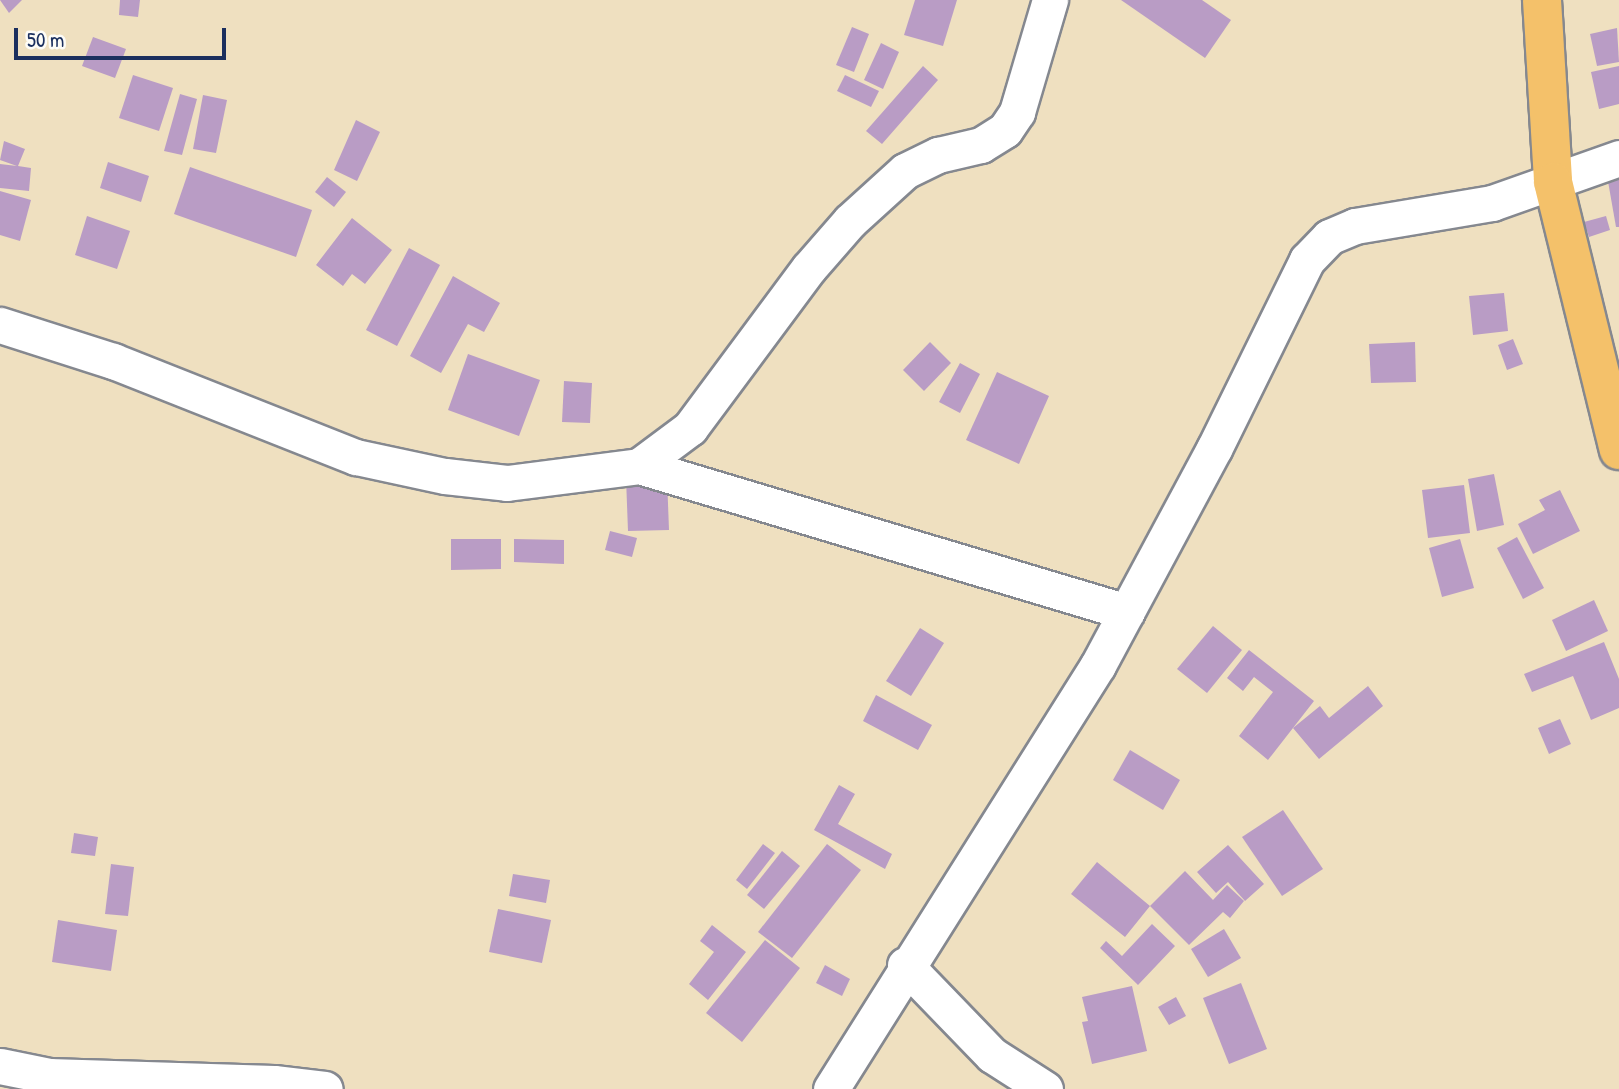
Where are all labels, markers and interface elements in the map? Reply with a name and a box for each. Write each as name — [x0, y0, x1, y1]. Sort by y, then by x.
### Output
scale bar — [18, 14, 229, 58]
text: 50 m — [27, 25, 64, 54]

